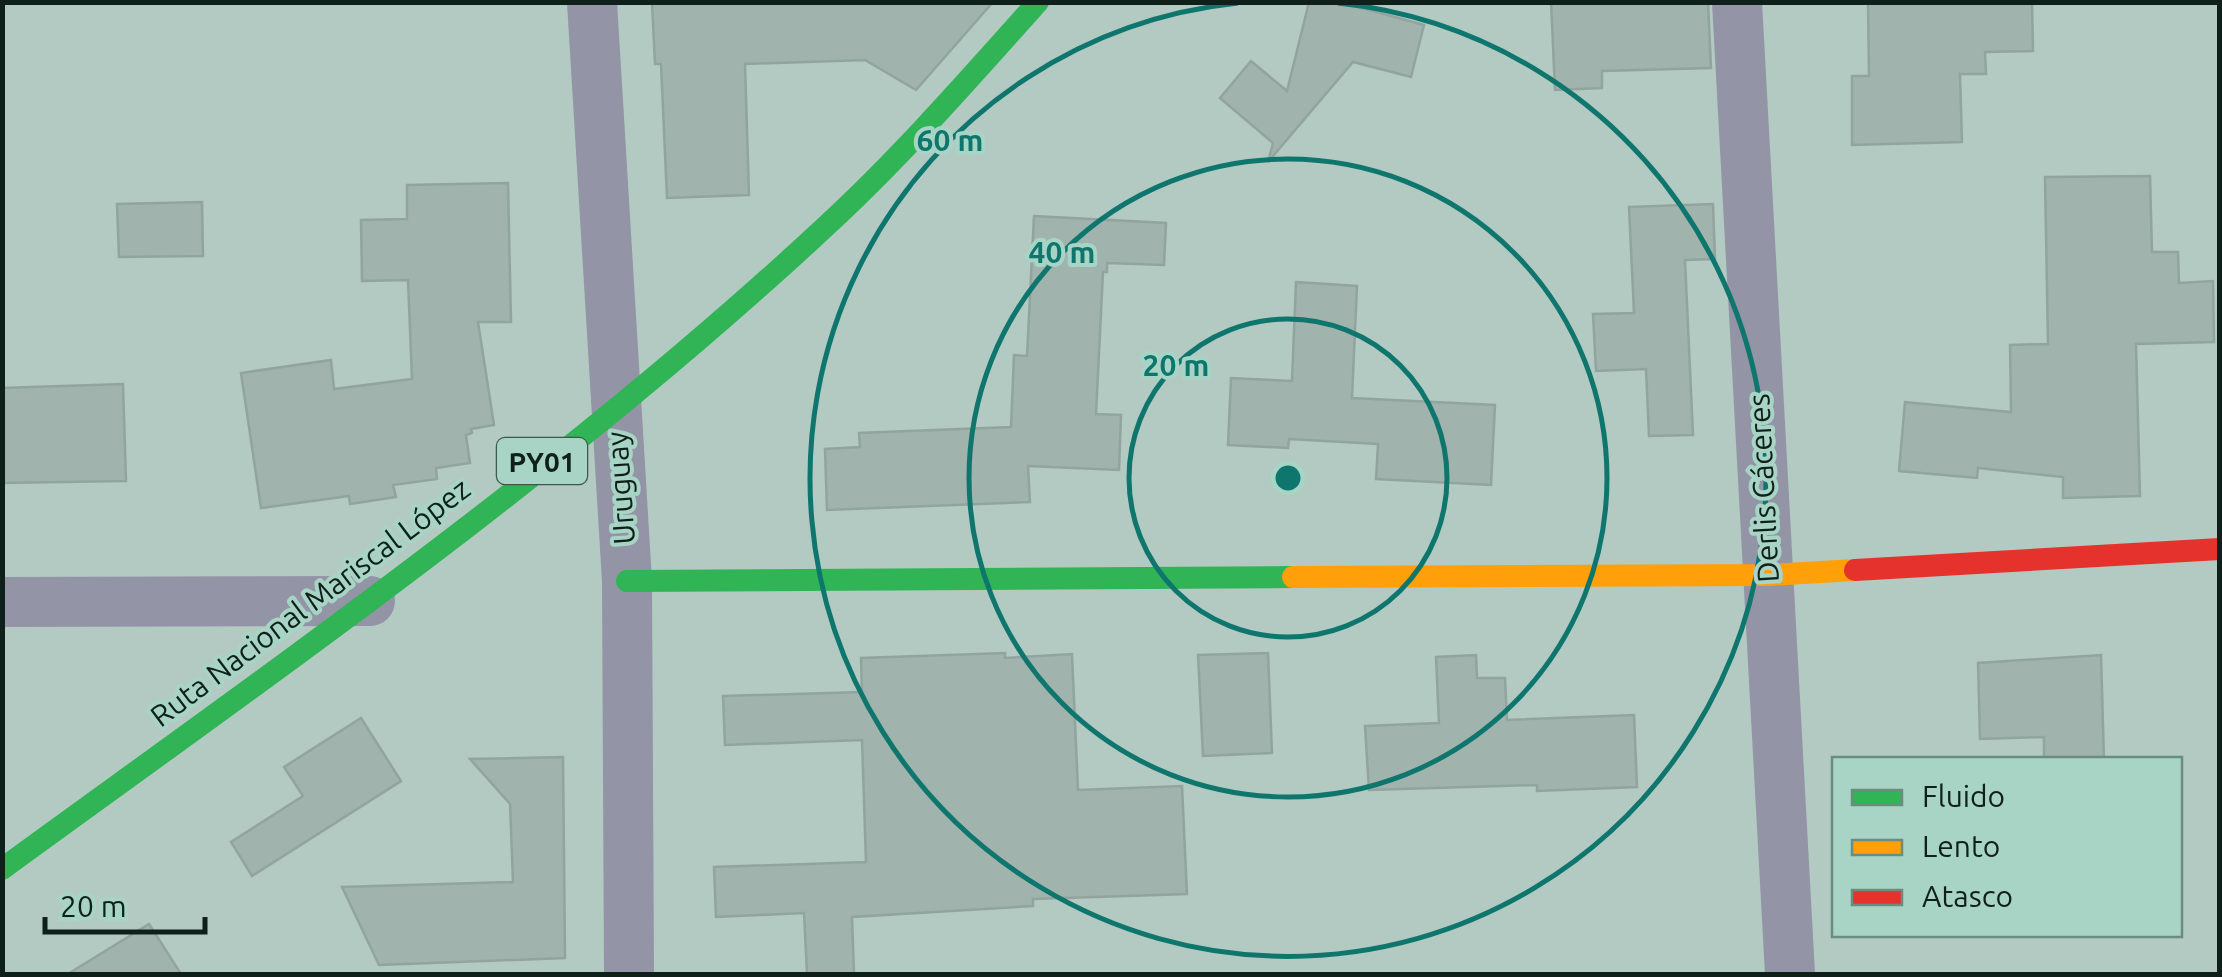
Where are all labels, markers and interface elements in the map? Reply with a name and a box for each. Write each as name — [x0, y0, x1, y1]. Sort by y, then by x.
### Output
text: 60 m — [917, 123, 983, 157]
text: 40 m — [1029, 235, 1095, 269]
text: 20 m — [1143, 348, 1209, 382]
street label: Derlis Cáceres — [1741, 393, 1785, 583]
street label: Uruguay — [599, 430, 641, 546]
road number: PY01 — [497, 438, 587, 484]
centre of rings — [1270, 460, 1306, 496]
street label: Ruta Nacional Mariscal López — [144, 471, 476, 733]
legend — [1832, 757, 2182, 937]
text: Fluido — [1922, 779, 2005, 813]
text: Lento — [1922, 829, 2000, 863]
scale bar — [45, 872, 205, 934]
text: Atasco — [1922, 879, 2013, 913]
text: 20 m — [60, 889, 127, 923]

